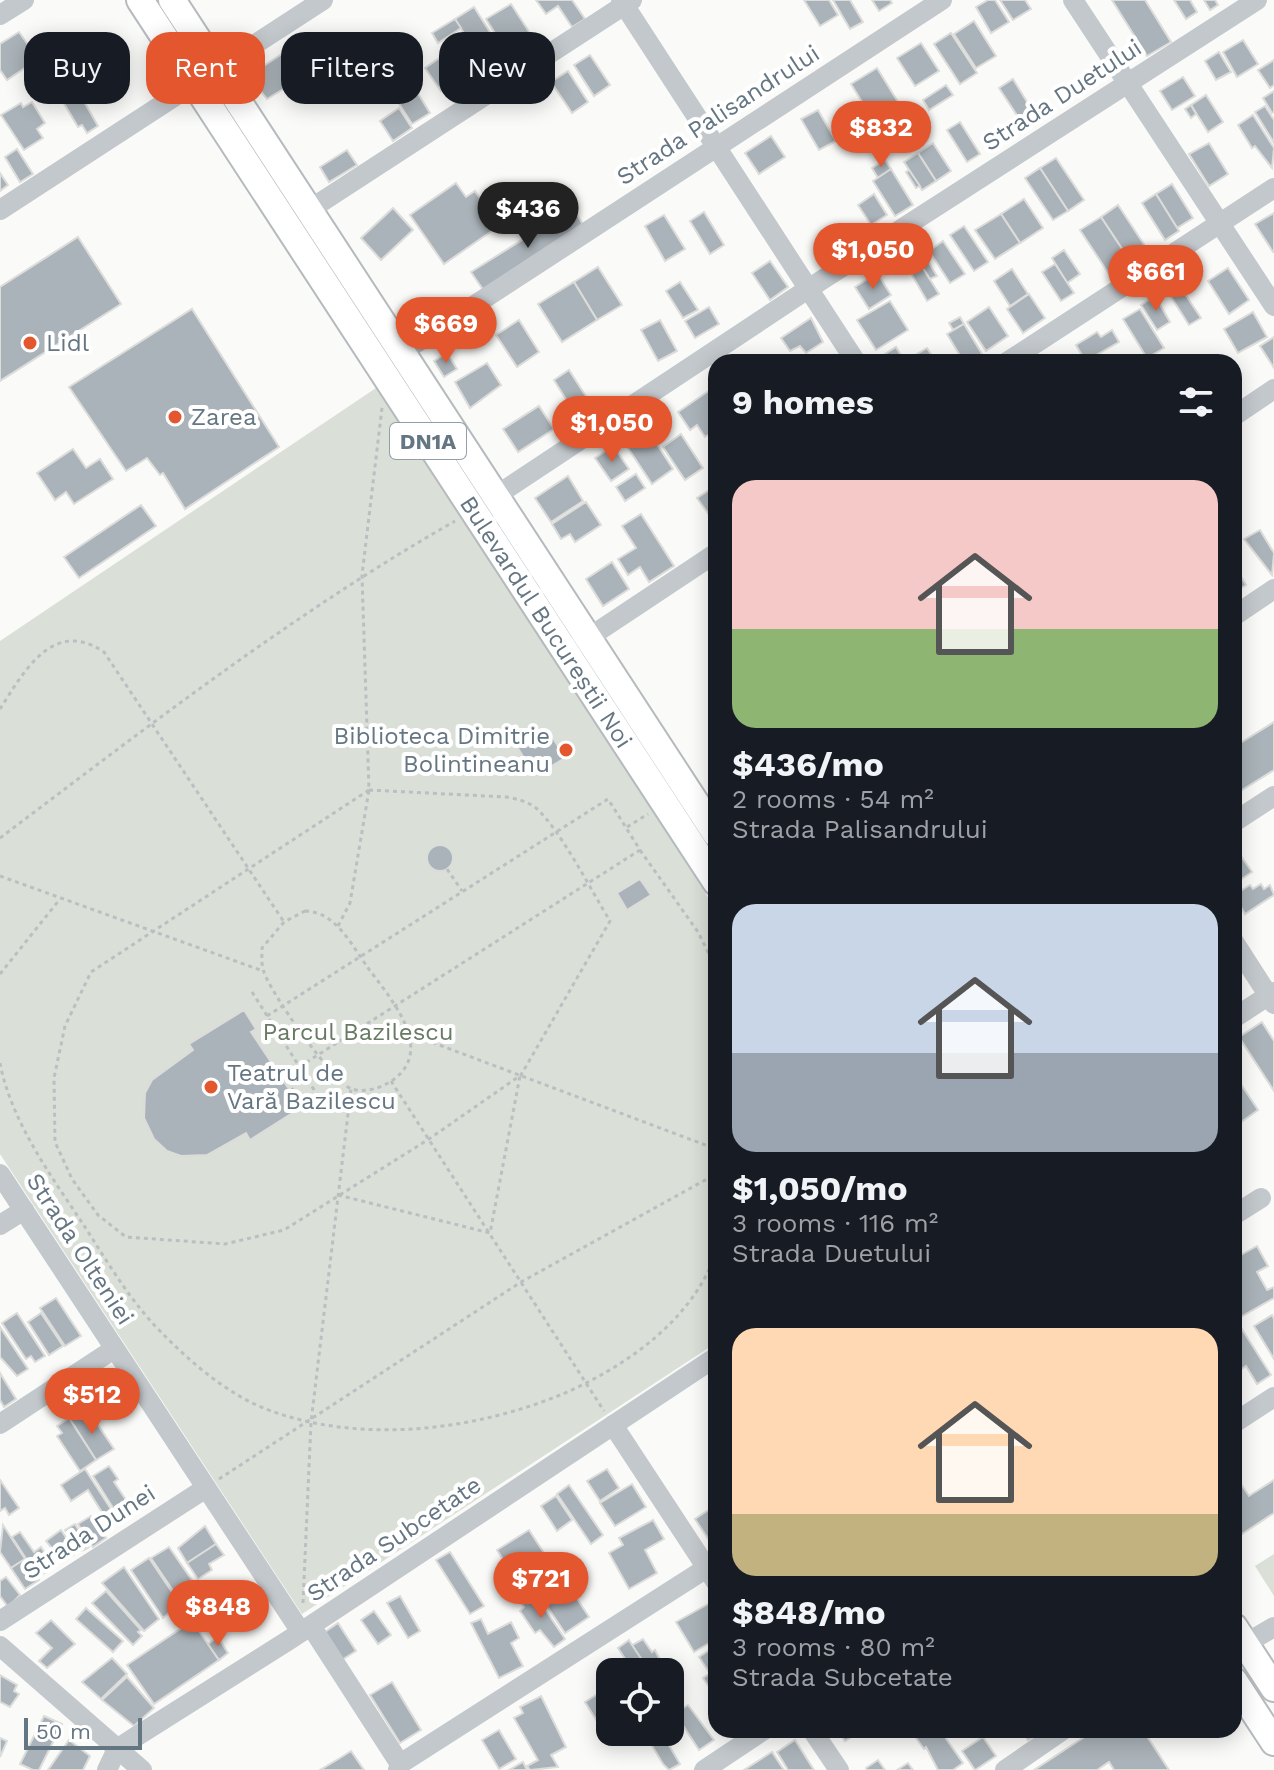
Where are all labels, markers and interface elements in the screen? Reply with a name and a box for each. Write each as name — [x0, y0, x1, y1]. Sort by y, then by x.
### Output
chip: Buy — [24, 32, 130, 104]
chip: Rent — [146, 32, 265, 104]
chip: Filters — [281, 32, 423, 104]
chip: New — [439, 32, 555, 104]
street label: Strada Duetului — [977, 33, 1147, 157]
street label: Strada Palisandrului — [611, 39, 825, 191]
pin: $832 — [834, 101, 928, 169]
text: $832 — [849, 112, 913, 142]
pin: $436 — [481, 182, 575, 250]
text: $436 — [496, 193, 560, 223]
pin: $1,050 — [808, 223, 938, 291]
text: $1,050 — [831, 234, 915, 264]
pin: $661 — [1109, 245, 1203, 313]
text: $661 — [1126, 256, 1186, 286]
pin: $669 — [399, 297, 493, 365]
text: $669 — [414, 308, 478, 338]
place label: Lidl — [46, 329, 90, 357]
marker: Lidl — [21, 334, 39, 352]
icon: filters — [1174, 380, 1218, 424]
text: 9 homes — [732, 382, 874, 422]
pin: $1,050 — [547, 396, 677, 464]
place label: Zarea — [191, 403, 257, 431]
text: $1,050 — [570, 407, 654, 437]
marker: Zarea — [166, 408, 184, 426]
road number: DN1A — [390, 423, 466, 459]
street label: Bulevardul Bucureștii Noi — [454, 491, 638, 753]
icon: home — [903, 532, 1047, 676]
place label: Biblioteca Dimitrie Bolintineanu — [334, 722, 550, 778]
marker: Biblioteca Dimitrie Bolintineanu — [557, 741, 575, 759]
text: $436/mo — [732, 744, 884, 784]
text: 2 rooms · 54 m² — [732, 784, 934, 814]
text: Strada Palisandrului — [732, 814, 988, 844]
icon: home — [903, 956, 1047, 1100]
park label: Parcul Bazilescu — [262, 1018, 454, 1046]
place label: Teatrul de Vară Bazilescu — [227, 1059, 396, 1115]
marker: Teatrul de Vară Bazilescu — [202, 1078, 220, 1096]
street label: Strada Olteniei — [21, 1168, 139, 1330]
text: $1,050/mo — [732, 1168, 908, 1208]
text: 3 rooms · 116 m² — [732, 1208, 938, 1238]
text: Strada Duetului — [732, 1238, 931, 1268]
pin: $512 — [45, 1368, 139, 1436]
text: $512 — [63, 1379, 121, 1409]
icon: home — [903, 1380, 1047, 1524]
street label: Strada Subcetate — [302, 1470, 486, 1608]
street label: Strada Dunei — [18, 1479, 160, 1585]
pin: $721 — [494, 1552, 588, 1620]
text: $721 — [511, 1563, 571, 1593]
pin: $848 — [171, 1580, 265, 1648]
text: $848 — [185, 1591, 251, 1621]
text: $848/mo — [732, 1592, 886, 1632]
text: 3 rooms · 80 m² — [732, 1632, 935, 1662]
map controls — [596, 1658, 684, 1746]
button: locate — [596, 1658, 684, 1746]
text: Strada Subcetate — [732, 1662, 953, 1692]
scale bar — [24, 1714, 142, 1750]
text: 50 m — [36, 1719, 91, 1744]

